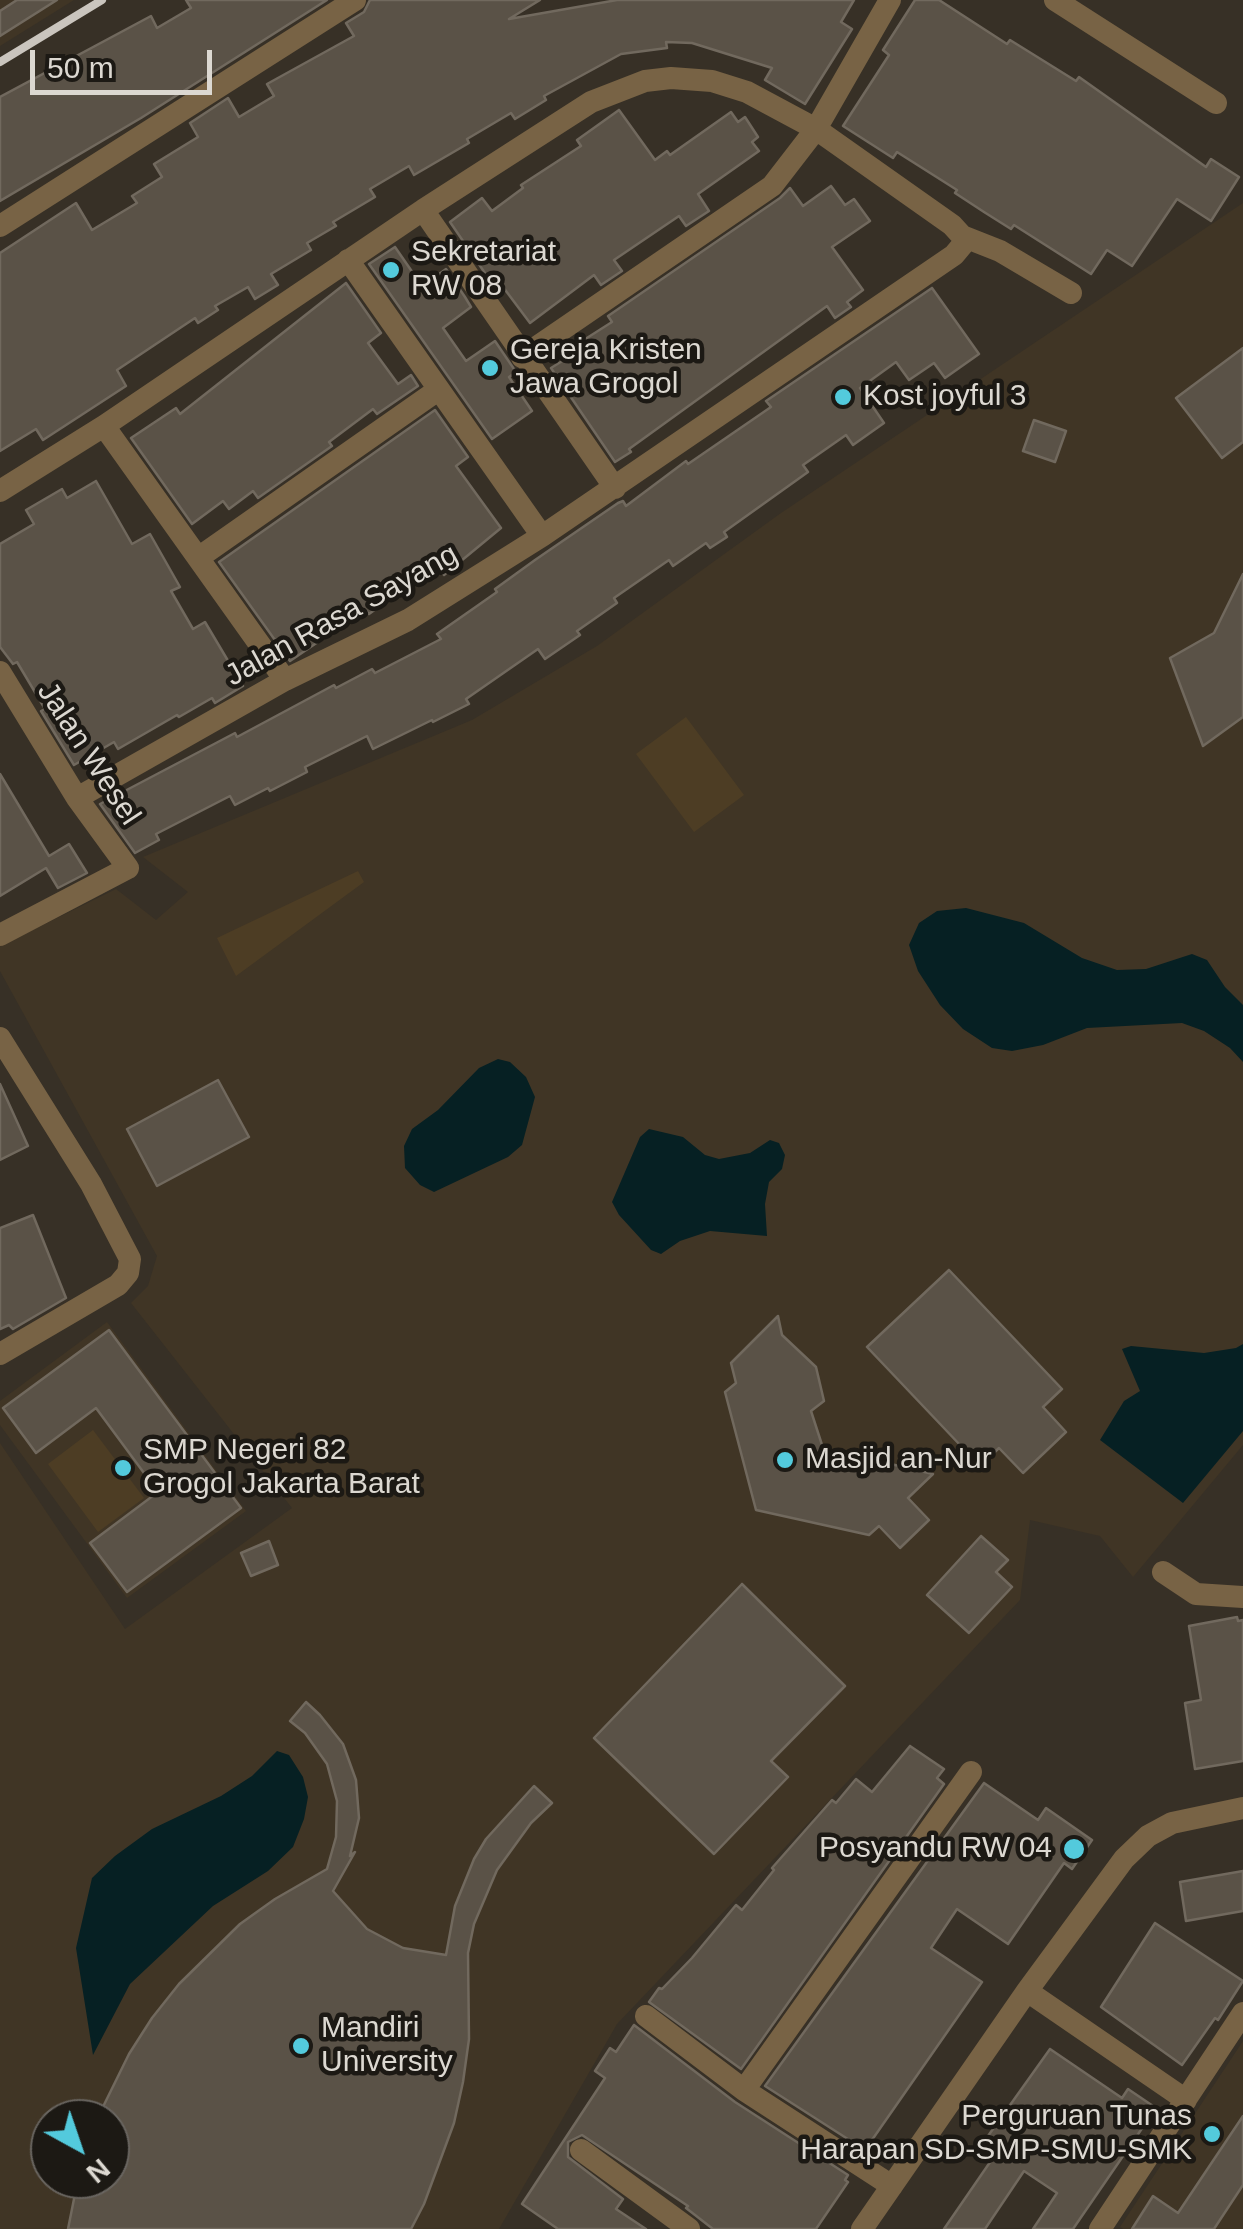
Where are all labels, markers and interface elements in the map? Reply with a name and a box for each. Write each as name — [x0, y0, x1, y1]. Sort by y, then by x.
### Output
scale bar — [35, 30, 218, 92]
text: 50 m — [47, 51, 114, 84]
place label: Sekretariat RW 08 — [411, 235, 556, 306]
marker: Sekretariat RW 08 — [380, 259, 402, 281]
place label: Gereja Kristen Jawa Grogol — [510, 333, 702, 404]
marker: Gereja Kristen Jawa Grogol — [479, 357, 501, 379]
place label: Kost joyful 3 — [863, 379, 1026, 415]
marker: Kost joyful 3 — [832, 386, 854, 408]
street label: Jalan Rasa Sayang — [219, 537, 465, 695]
street label: Jalan Wesel — [29, 676, 147, 832]
place label: SMP Negeri 82 Grogol Jakarta Barat — [143, 1433, 420, 1504]
place label: Masjid an-Nur — [805, 1442, 992, 1478]
marker: Masjid an-Nur — [774, 1449, 796, 1471]
marker: SMP Negeri 82 Grogol Jakarta Barat — [112, 1457, 134, 1479]
place label: Posyandu RW 04 — [819, 1831, 1052, 1867]
marker: Posyandu RW 04 — [1061, 1836, 1087, 1862]
place label: Mandiri University — [321, 2011, 453, 2082]
marker: Mandiri University — [290, 2035, 312, 2057]
north arrow — [30, 2099, 130, 2199]
place label: Perguruan Tunas Harapan SD-SMP-SMU-SMK — [800, 2099, 1192, 2170]
marker: Perguruan Tunas Harapan SD-SMP-SMU-SMK — [1201, 2123, 1223, 2145]
text: N — [81, 2152, 116, 2189]

